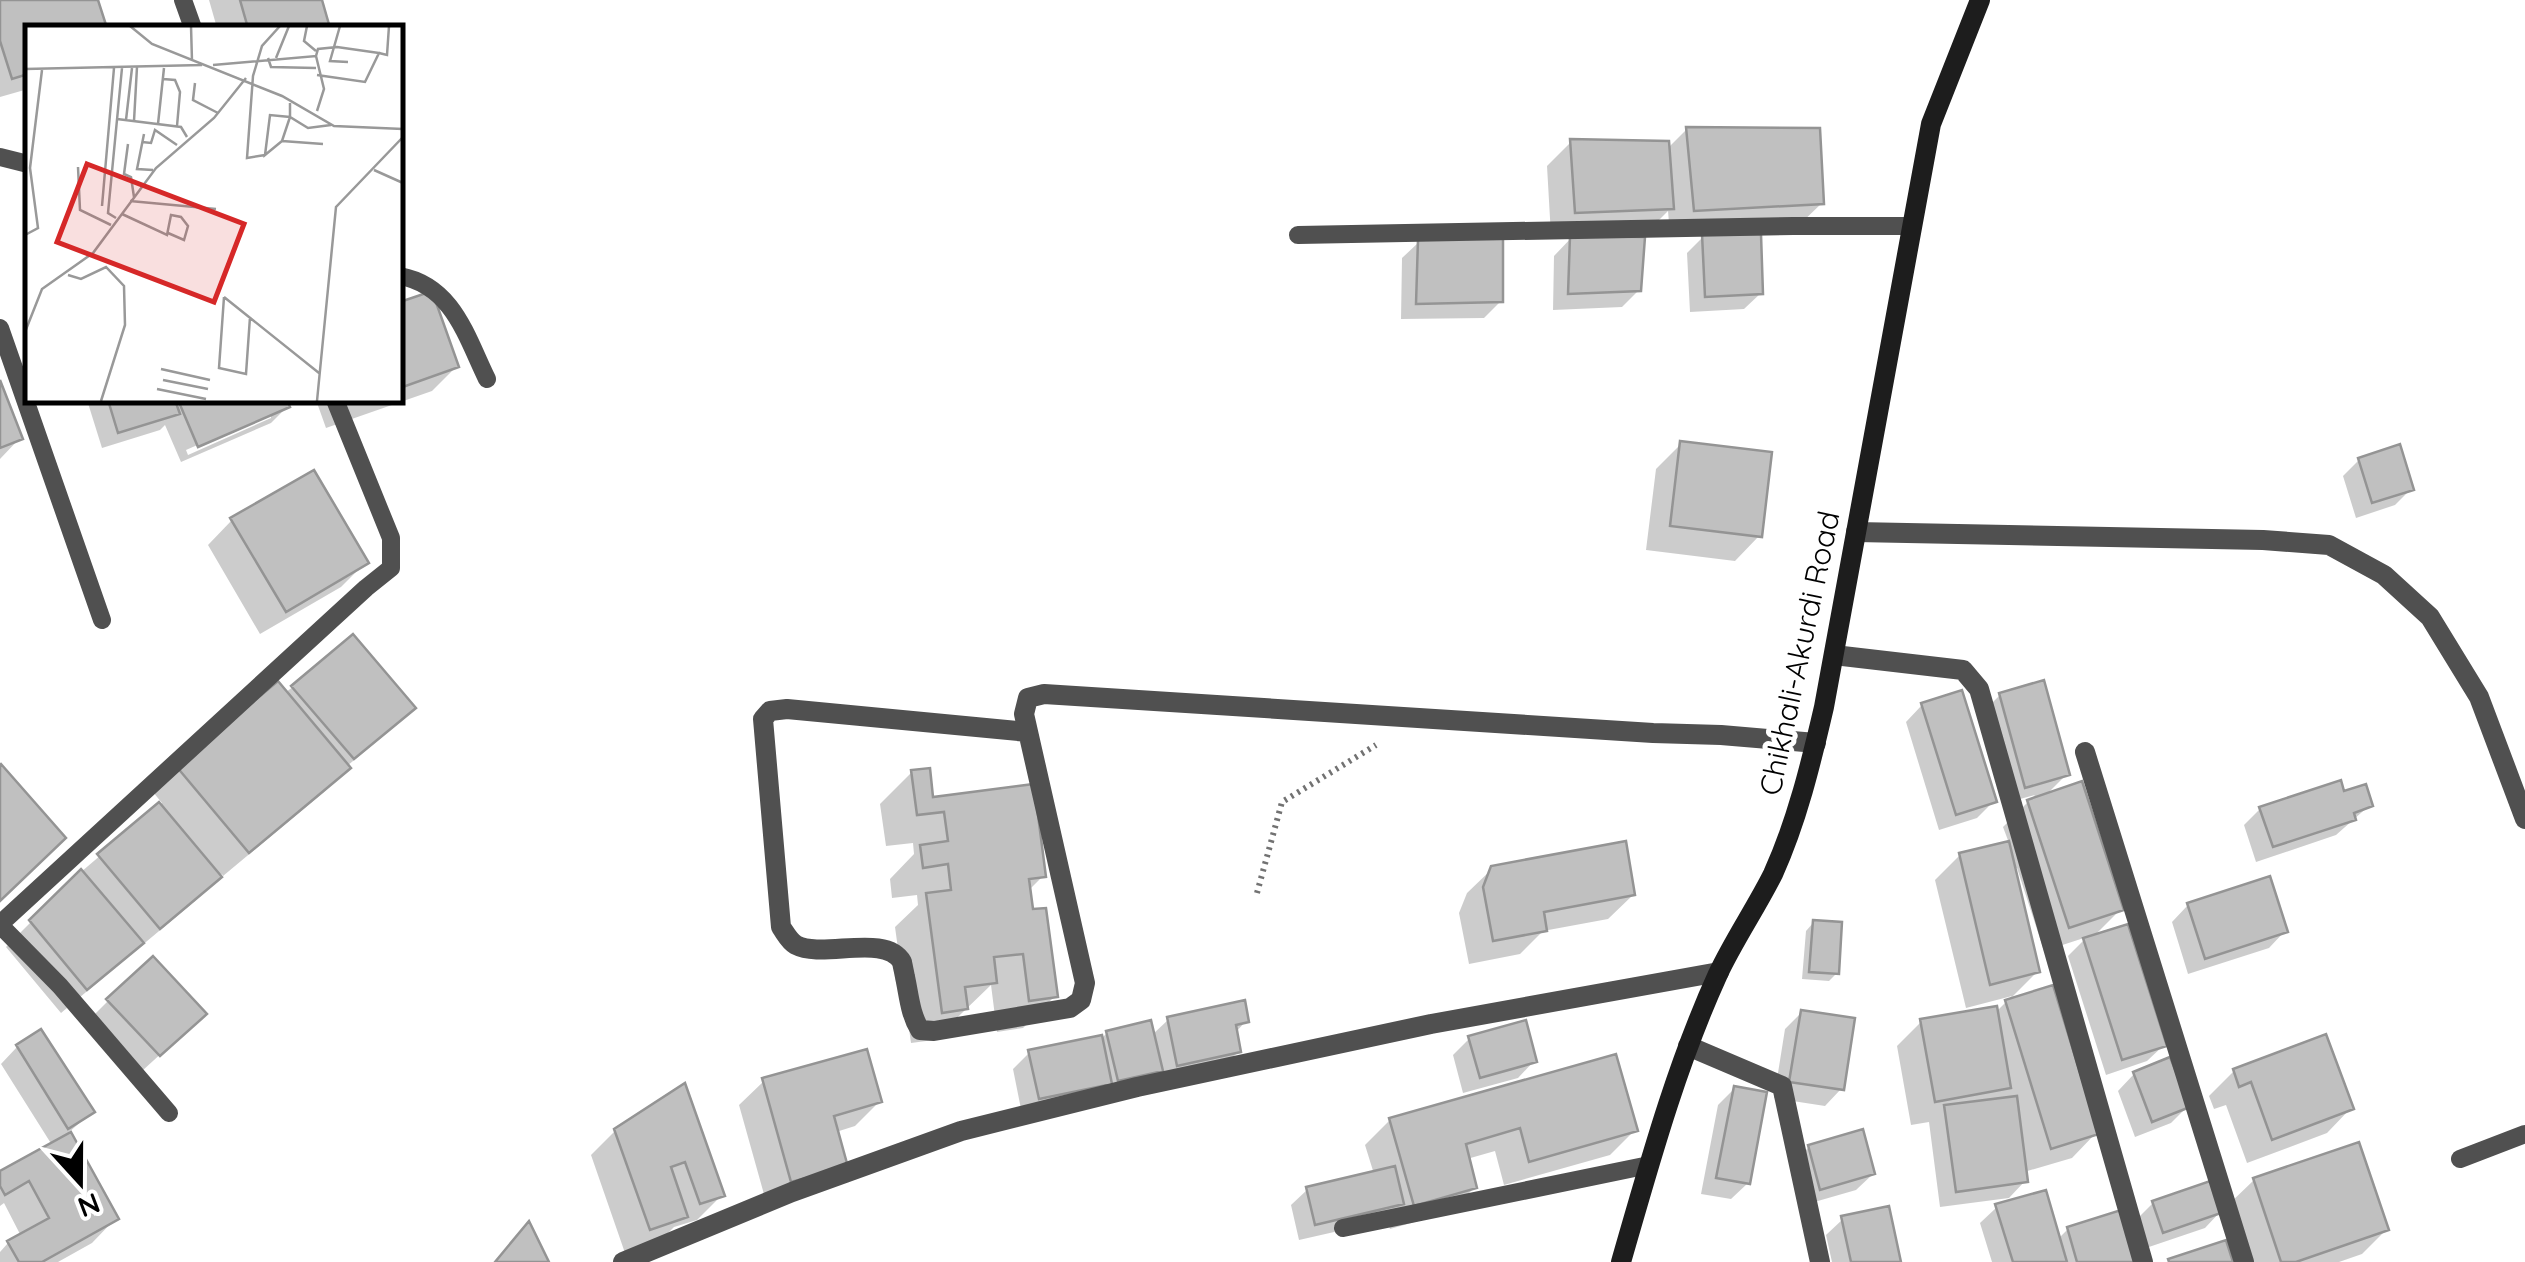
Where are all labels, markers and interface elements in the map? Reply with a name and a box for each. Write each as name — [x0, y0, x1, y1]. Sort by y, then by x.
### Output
inset map — [25, 25, 402, 402]
street label: Chikhali-Akurdi Road — [1750, 507, 1848, 799]
north arrow — [30, 1132, 130, 1232]
text: N — [73, 1186, 105, 1226]

